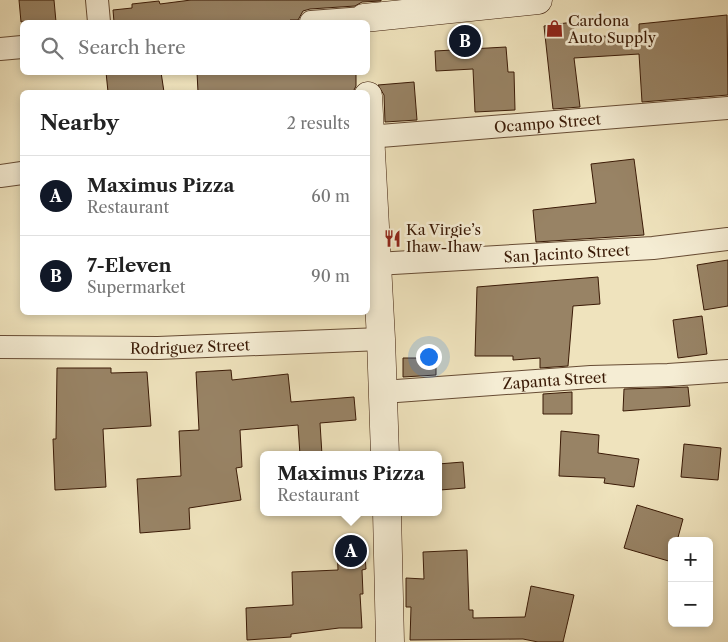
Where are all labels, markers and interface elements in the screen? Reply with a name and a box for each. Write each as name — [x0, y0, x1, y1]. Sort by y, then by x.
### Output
place label: Cardona Auto Supply — [567, 11, 657, 47]
shop icon: Cardona Auto Supply — [544, 19, 564, 39]
search box — [20, 20, 370, 75]
pin: B — [449, 22, 481, 60]
icon: search — [38, 34, 66, 62]
text: Search here — [78, 36, 186, 59]
street label: Ocampo Street — [493, 109, 602, 136]
text: Nearby — [40, 110, 119, 135]
text: 2 results — [287, 113, 350, 133]
text: Maximus Pizza — [87, 174, 234, 197]
text: A — [50, 186, 62, 206]
text: 60 m — [311, 186, 350, 206]
text: Restaurant — [87, 197, 169, 217]
place label: Ka Virgie’s Ihaw-Ihaw — [406, 220, 483, 256]
restaurant icon: Ka Virgie’s Ihaw-Ihaw — [382, 228, 402, 248]
street label: San Jacinto Street — [503, 240, 631, 266]
text: 7-Eleven — [87, 254, 172, 277]
text: B — [50, 266, 62, 286]
text: 90 m — [311, 266, 350, 286]
text: Supermarket — [87, 277, 185, 297]
street label: Rodriguez Street — [130, 335, 251, 358]
your location — [416, 344, 442, 370]
street label: Zapanta Street — [502, 367, 608, 393]
popup — [260, 451, 442, 516]
text: Maximus Pizza — [277, 462, 425, 485]
text: Restaurant — [277, 485, 359, 505]
pin: A — [335, 532, 367, 570]
map controls — [668, 537, 713, 627]
button: + — [668, 537, 713, 582]
button: − — [668, 582, 713, 627]

